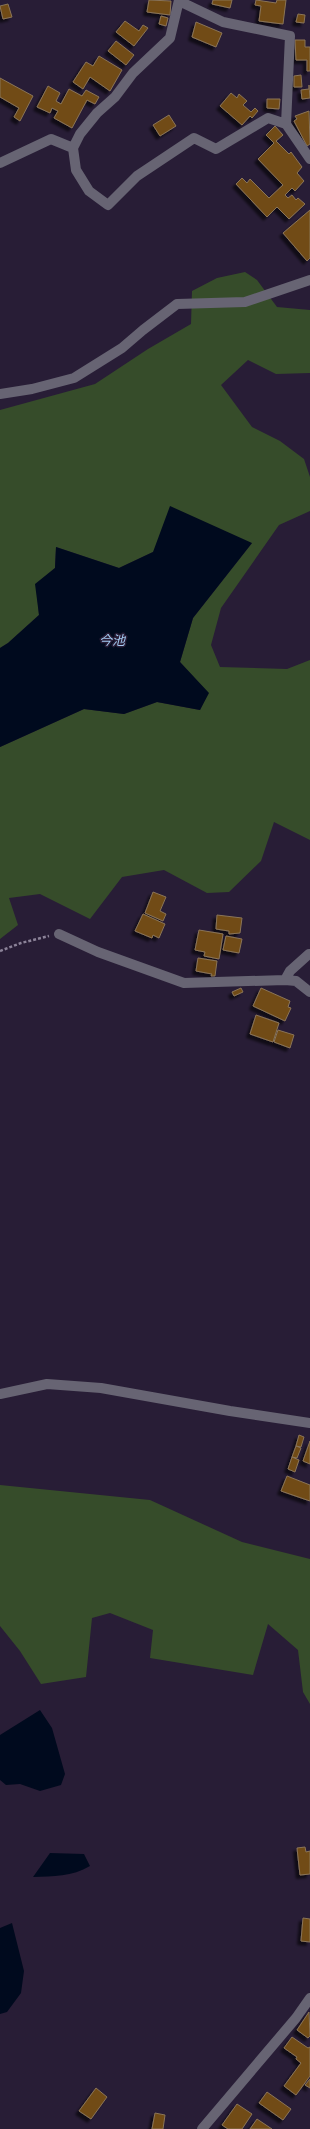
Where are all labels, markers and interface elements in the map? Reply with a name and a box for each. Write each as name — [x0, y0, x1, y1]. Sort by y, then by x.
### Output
water label: 今池 — [99, 633, 127, 648]

